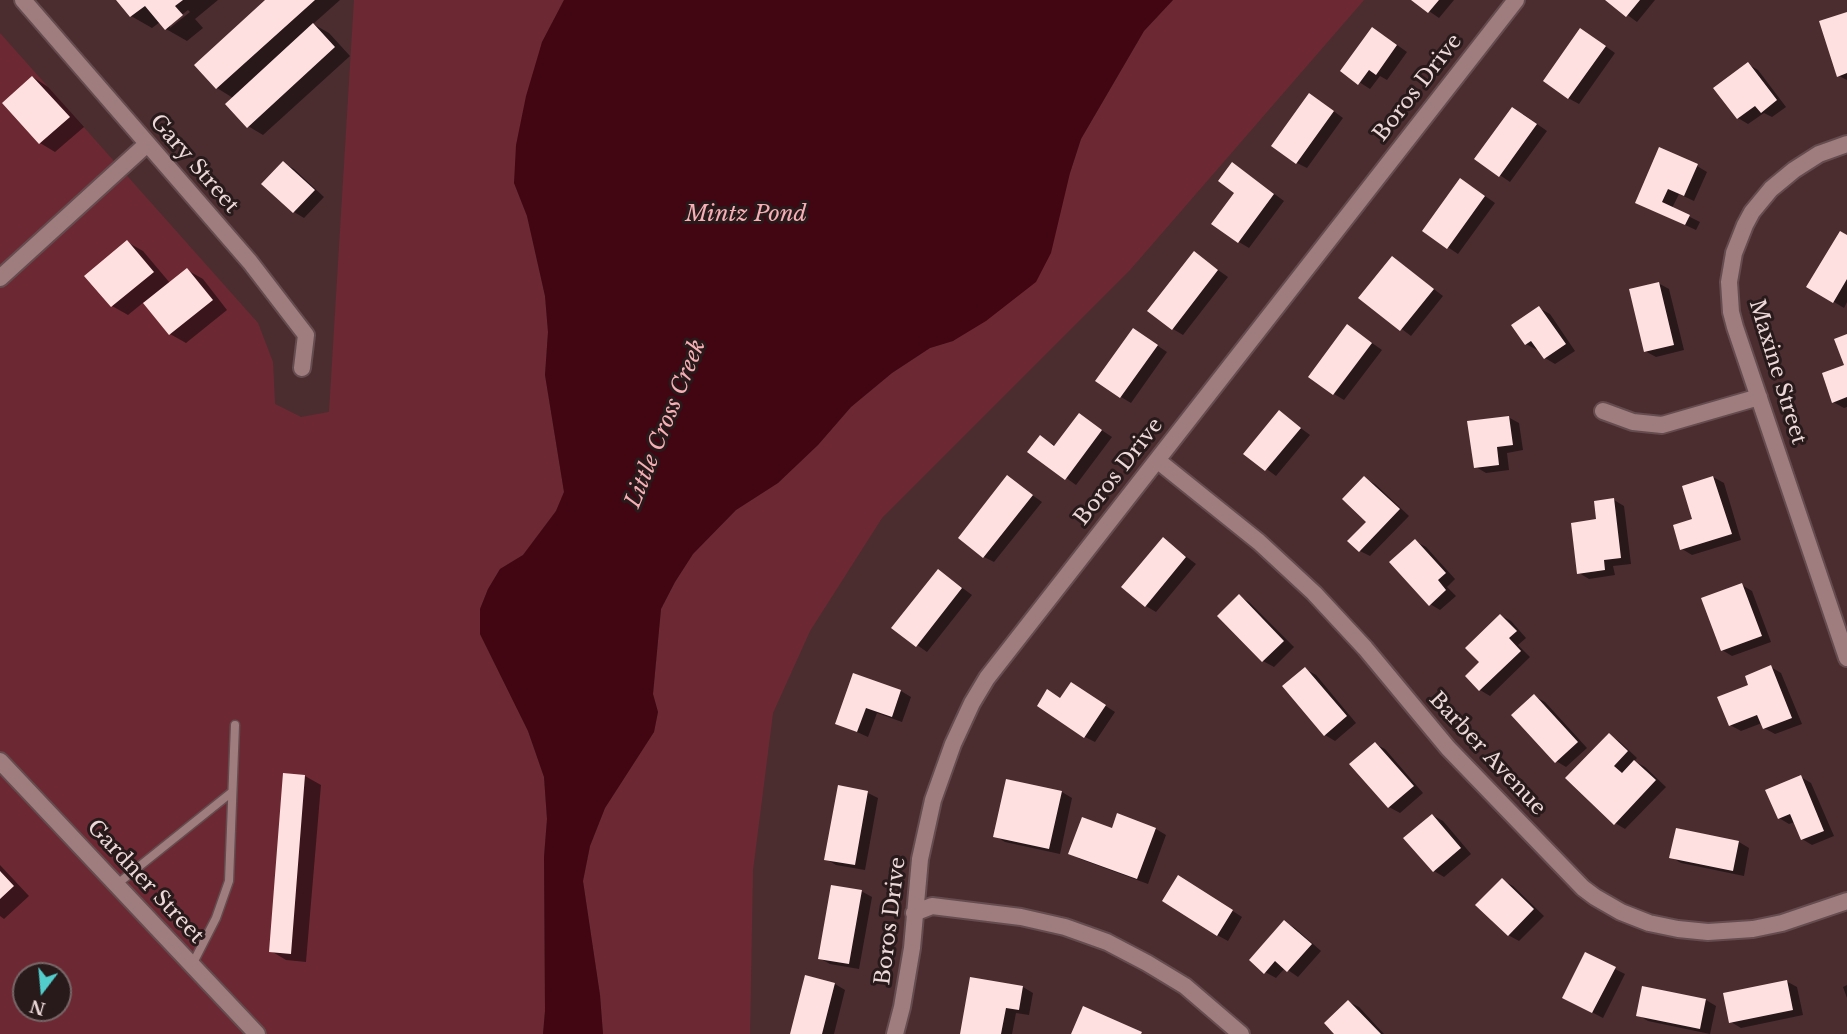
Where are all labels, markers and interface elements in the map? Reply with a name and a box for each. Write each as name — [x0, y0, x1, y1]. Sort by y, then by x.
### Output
street label: Boros Drive — [1368, 29, 1468, 147]
street label: Gary Street — [144, 109, 244, 219]
water label: Mintz Pond — [685, 202, 807, 228]
street label: Maxine Street — [1743, 297, 1811, 447]
water label: Little Cross Creek — [620, 336, 712, 512]
street label: Boros Drive — [1069, 413, 1169, 531]
street label: Barber Avenue — [1423, 687, 1551, 821]
street label: Gardner Street — [81, 815, 209, 949]
street label: Boros Drive — [871, 855, 911, 987]
north arrow — [12, 962, 72, 1022]
text: N — [28, 996, 48, 1019]

